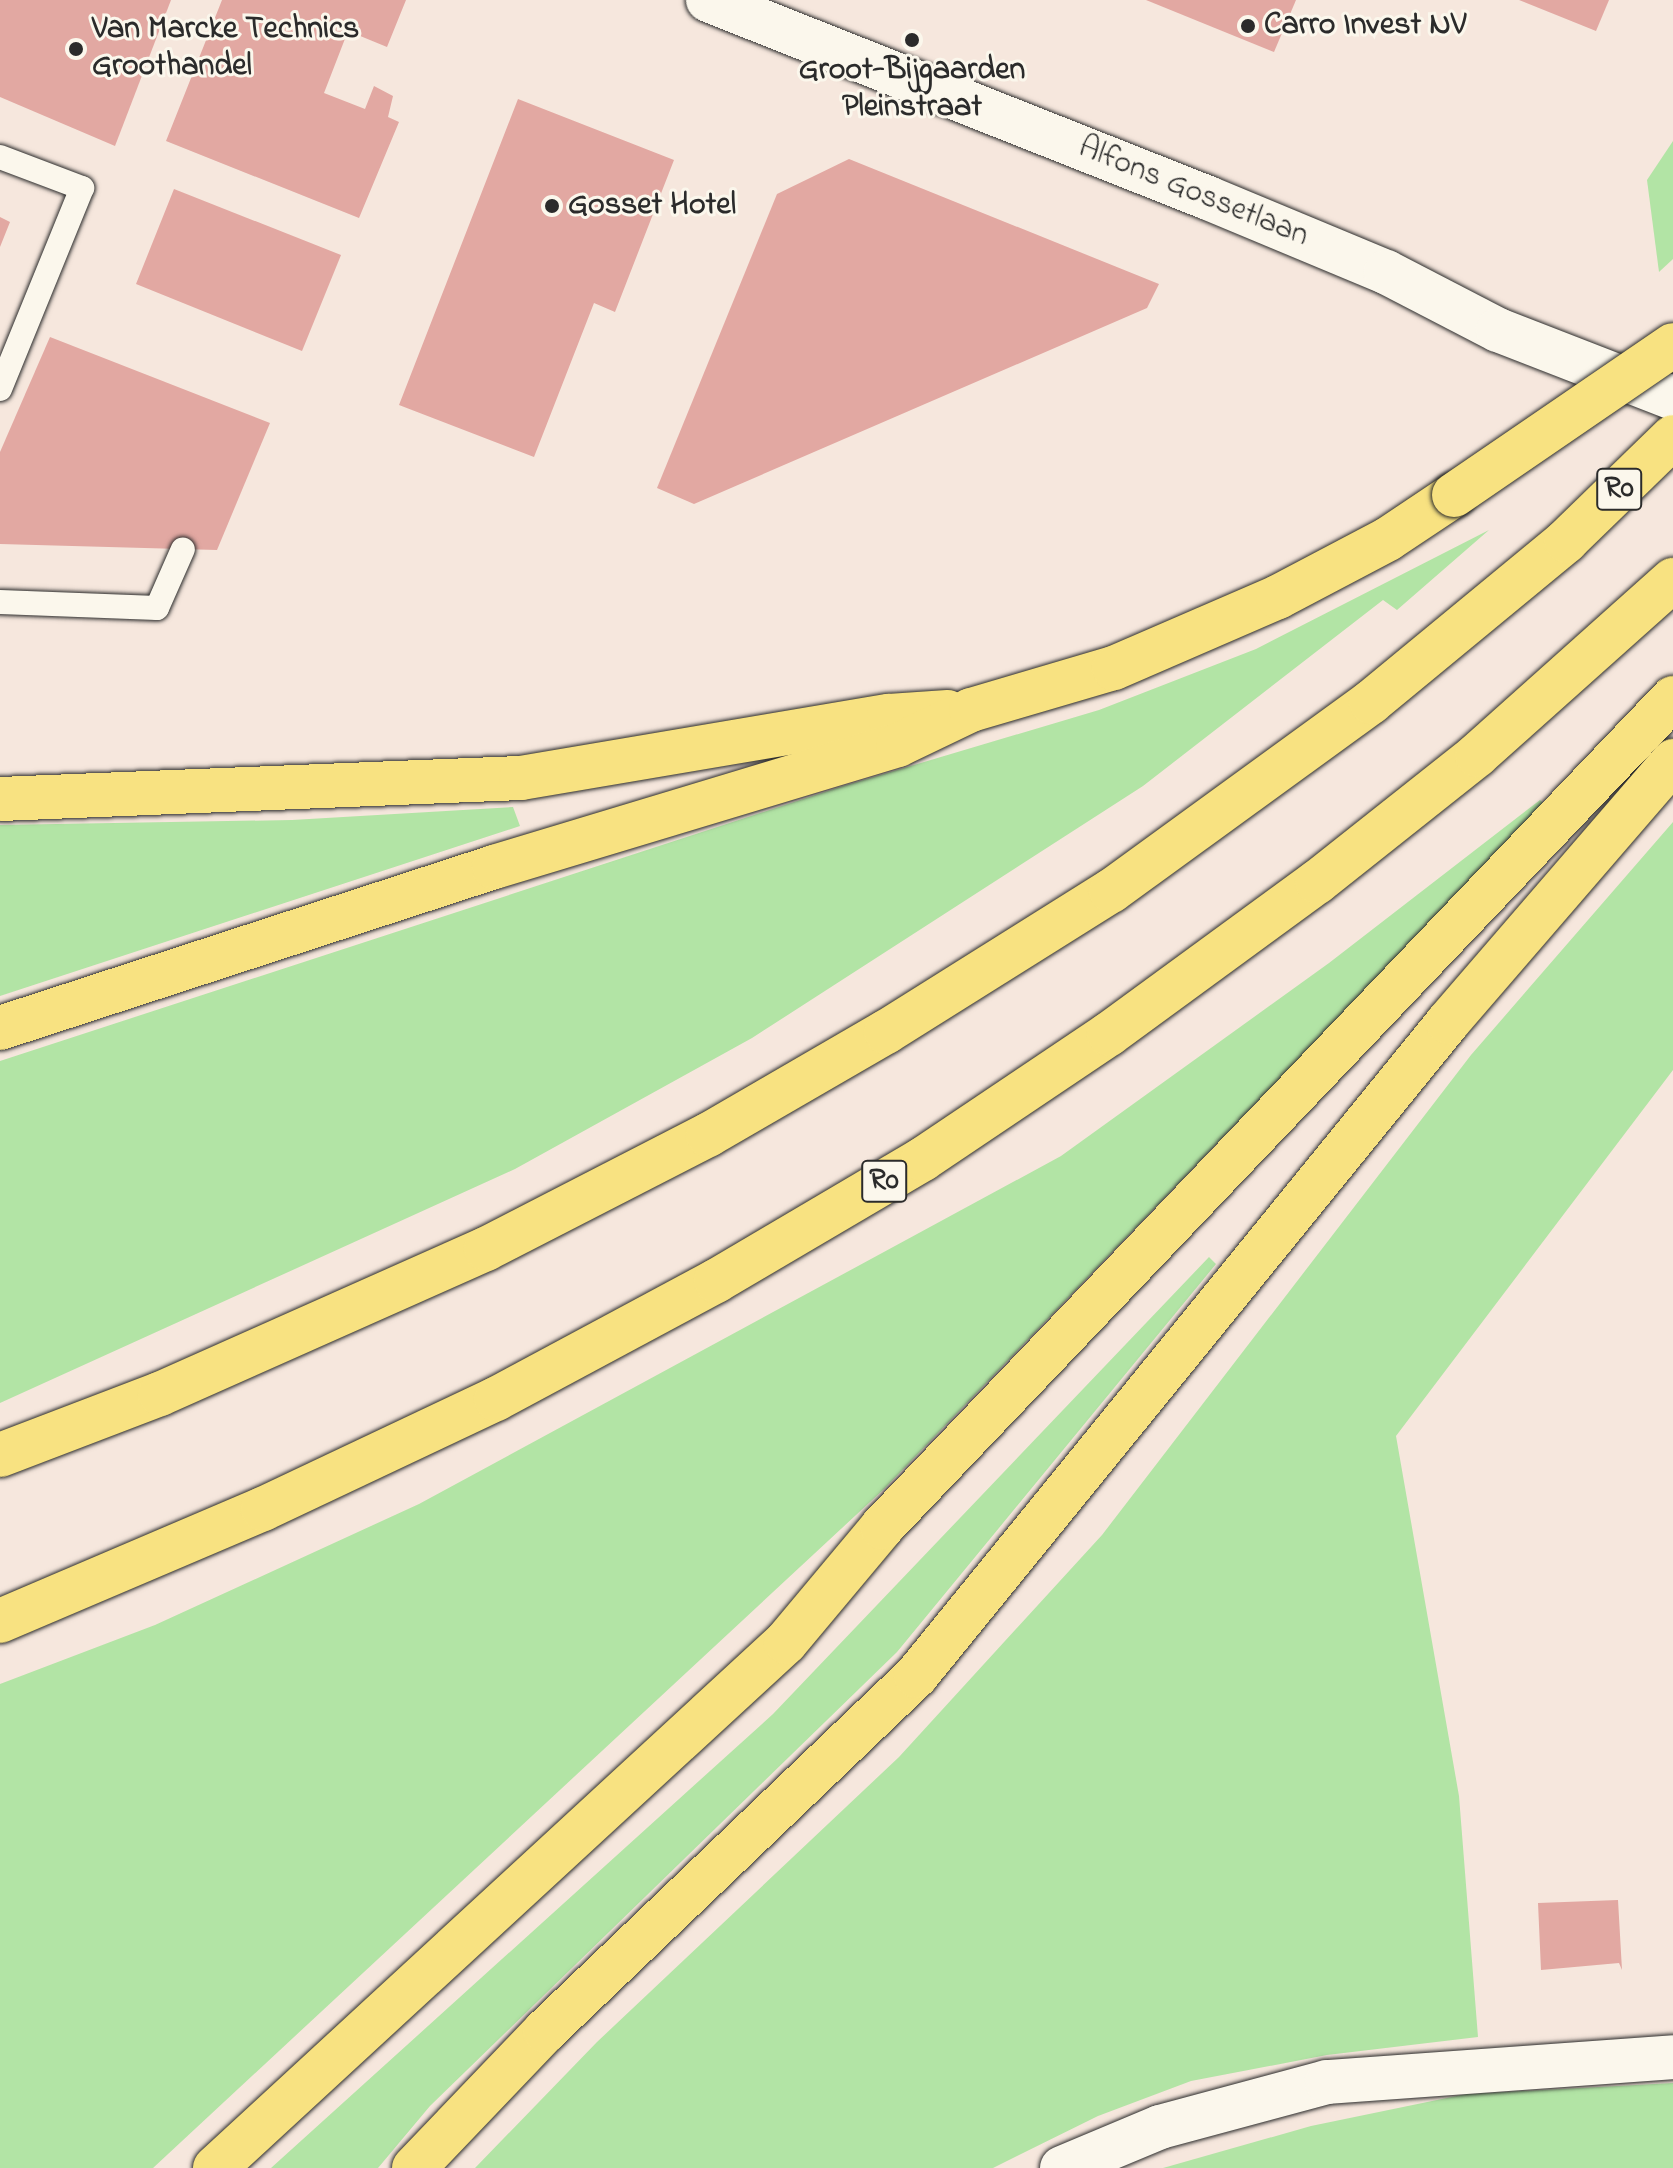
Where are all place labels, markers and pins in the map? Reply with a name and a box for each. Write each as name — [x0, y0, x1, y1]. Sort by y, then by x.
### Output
place label: Carro Invest NV — [1264, 7, 1466, 45]
place label: Van Marcke Technics Groothandel — [92, 12, 359, 87]
marker: Carro Invest NV — [1239, 17, 1257, 35]
marker: Groot-Bijgaarden Pleinstraat — [903, 31, 921, 49]
marker: Van Marcke Technics Groothandel — [67, 40, 85, 58]
place label: Groot-Bijgaarden Pleinstraat — [799, 53, 1025, 128]
place label: Gosset Hotel — [568, 187, 736, 225]
marker: Gosset Hotel — [543, 197, 561, 215]

